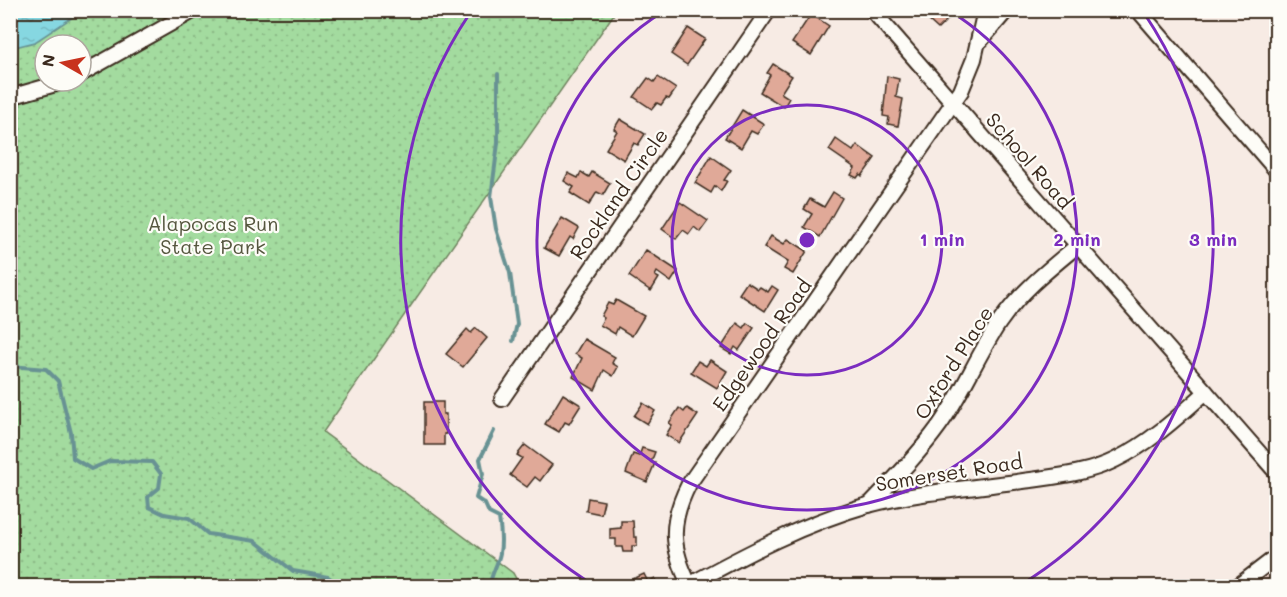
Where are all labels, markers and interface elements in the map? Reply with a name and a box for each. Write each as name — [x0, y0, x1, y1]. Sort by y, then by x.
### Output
north arrow — [33, 33, 93, 93]
text: N — [36, 53, 59, 68]
street label: School Road — [981, 107, 1079, 214]
street label: Rockland Circle — [563, 123, 673, 264]
park label: Alapocas Run State Park — [148, 210, 278, 259]
text: 1 min — [919, 227, 965, 251]
text: 2 min — [1053, 227, 1101, 251]
text: 3 min — [1189, 227, 1237, 251]
centre of rings — [797, 230, 817, 250]
street label: Edgewood Road — [706, 273, 817, 416]
street label: Oxford Place — [908, 301, 998, 424]
street label: Somerset Road — [873, 448, 1024, 496]

